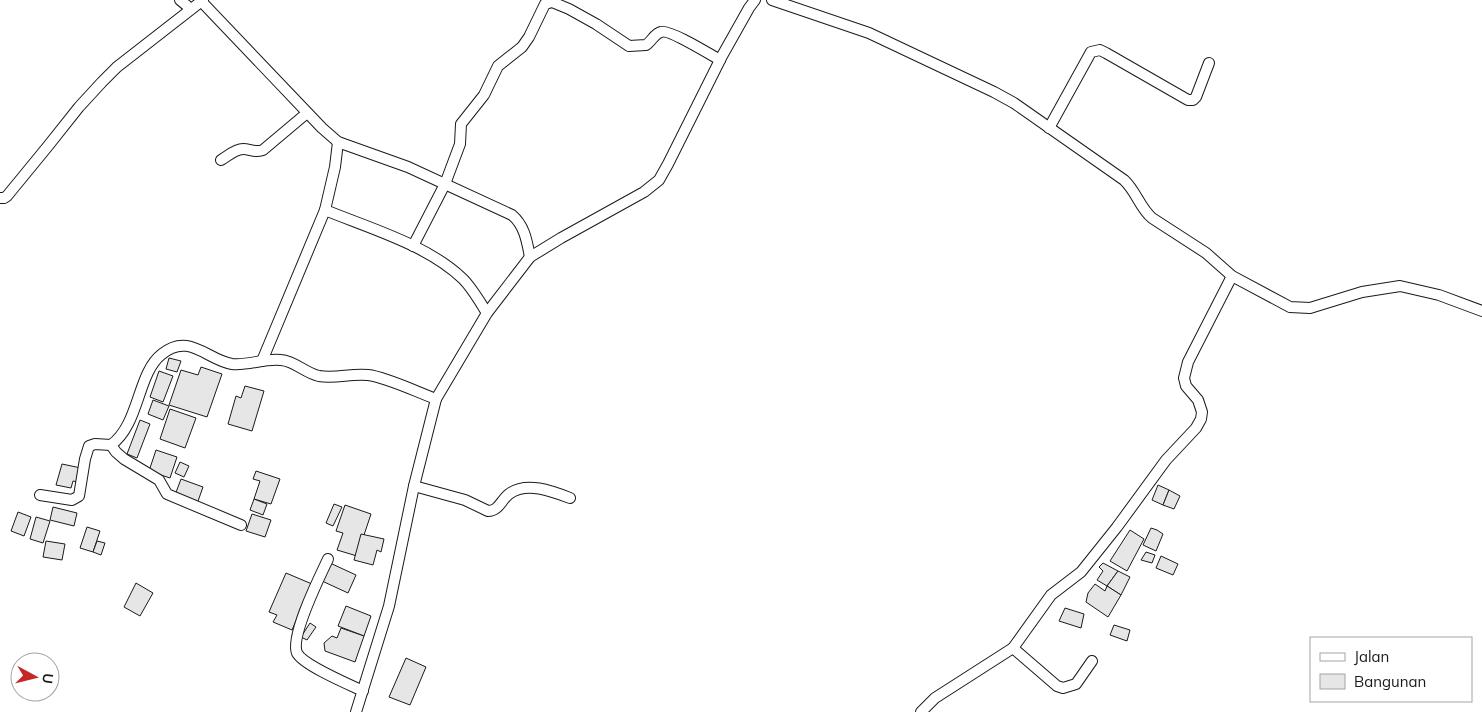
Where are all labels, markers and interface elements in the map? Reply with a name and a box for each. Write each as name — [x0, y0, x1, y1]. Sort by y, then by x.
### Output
legend — [1310, 637, 1472, 702]
text: Jalan — [1354, 647, 1389, 666]
north arrow — [10, 652, 60, 702]
text: U — [38, 672, 57, 685]
text: Bangunan — [1354, 672, 1426, 691]

